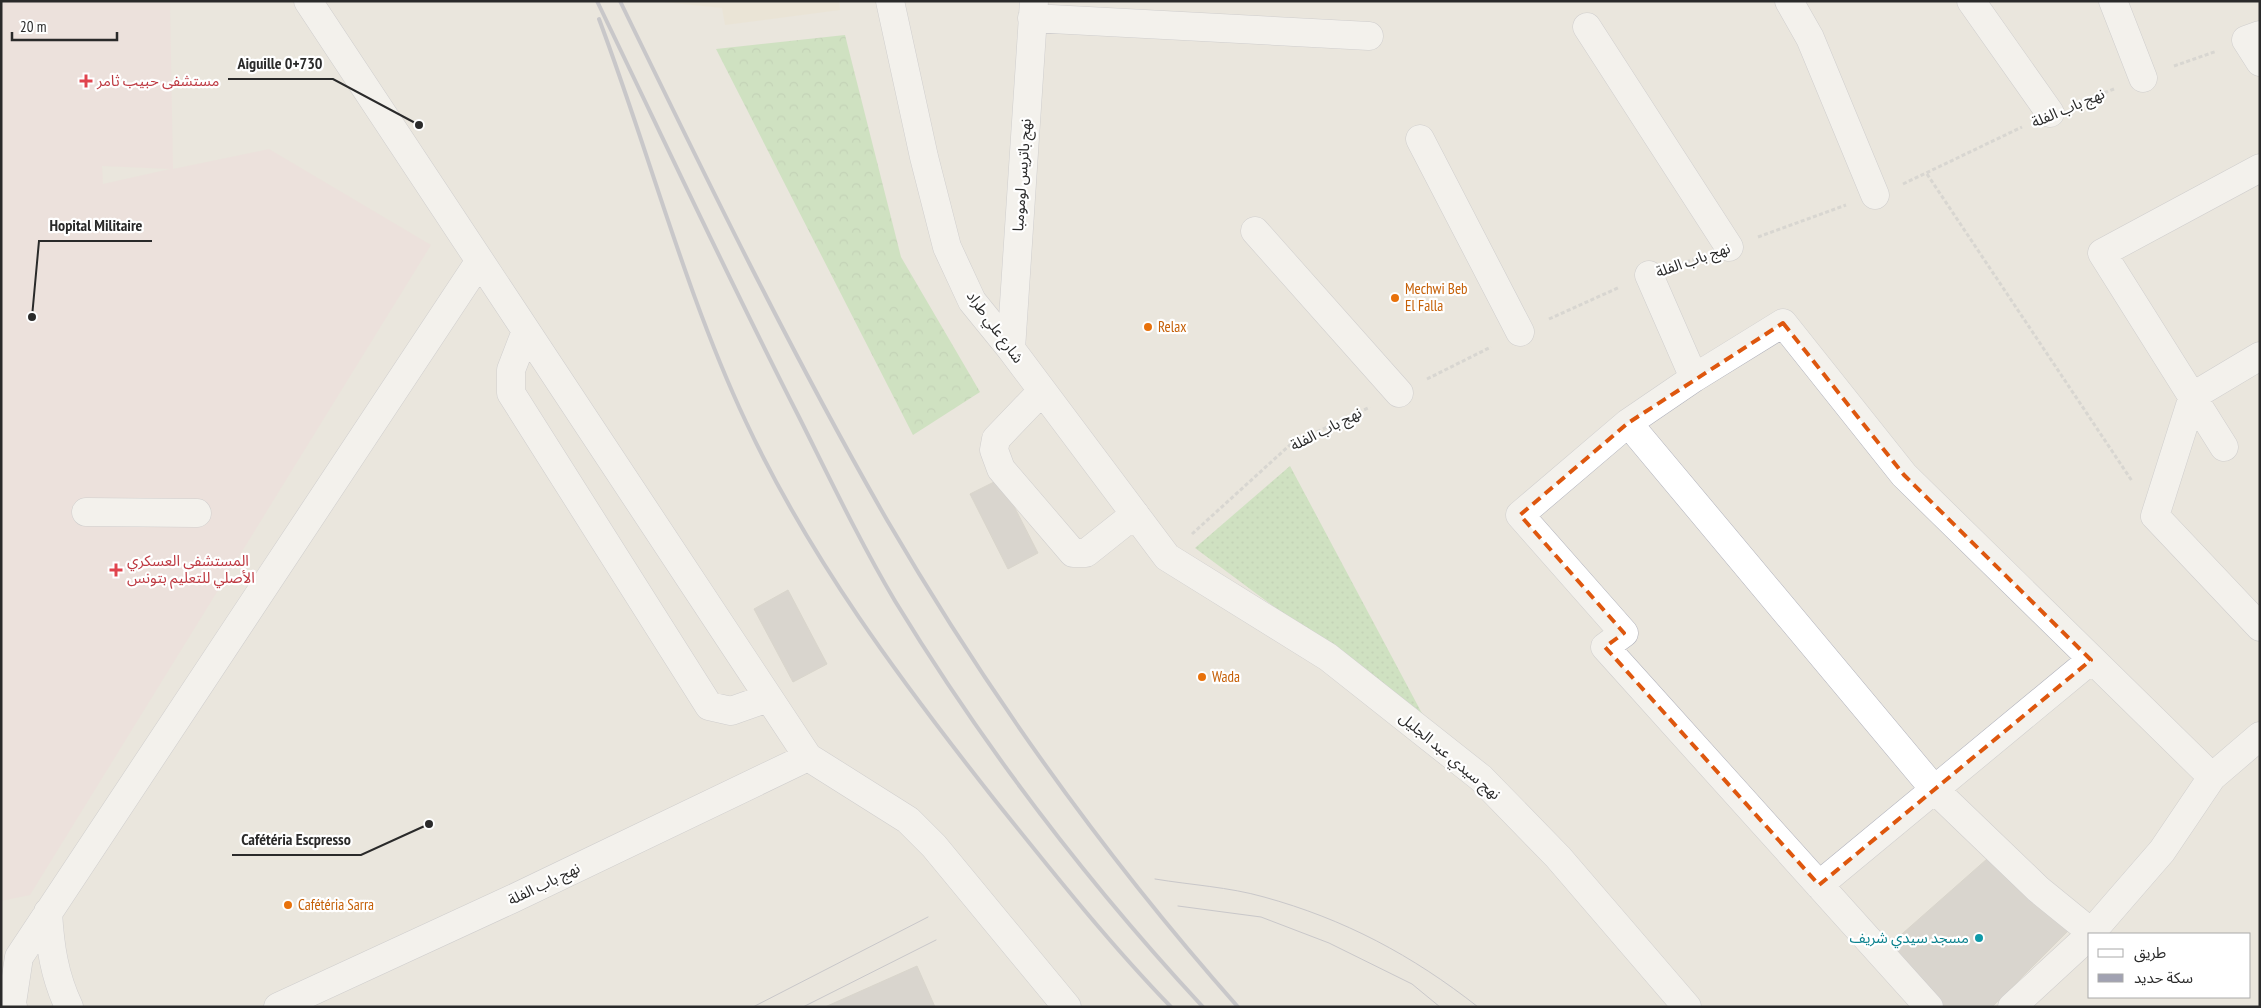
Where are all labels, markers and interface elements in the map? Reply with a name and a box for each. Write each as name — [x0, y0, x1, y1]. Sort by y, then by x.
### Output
scale bar — [12, 10, 118, 42]
text: 20 m — [20, 17, 46, 36]
callout: Aiguille 0+730 — [228, 48, 333, 79]
text: Aiguille 0+730 — [236, 53, 323, 73]
place label: مستشفى حبيب ثامر — [96, 71, 219, 90]
marker: مستشفى حبيب ثامر — [79, 74, 93, 88]
street label: نهج باب الفلة — [2028, 84, 2108, 134]
street label: نهج باتريس لومومبا — [1008, 118, 1038, 232]
callout: Hopital Militaire — [39, 210, 152, 241]
text: Hopital Militaire — [50, 215, 143, 235]
street label: نهج باب الفلة — [1653, 238, 1734, 284]
place label: Mechwi Beb El Falla — [1405, 279, 1468, 315]
street label: شارع علي طراد — [960, 287, 1028, 369]
marker: Mechwi Beb El Falla — [1389, 292, 1401, 304]
place label: Relax — [1158, 317, 1187, 336]
marker: Relax — [1142, 321, 1154, 333]
street label: نهج باب الفلة — [1287, 402, 1366, 457]
place label: المستشفى العسكري الأصلي للتعليم بتونس — [127, 551, 255, 589]
marker: المستشفى العسكري الأصلي للتعليم بتونس — [109, 563, 123, 577]
place label: Wada — [1212, 667, 1240, 686]
marker: Wada — [1196, 671, 1208, 683]
street label: نهج سيدي عبد الجليل — [1394, 708, 1505, 806]
callout: Cafétéria Escpresso — [232, 824, 361, 855]
text: Cafétéria Escpresso — [241, 829, 351, 849]
street label: نهج باب الفلة — [505, 858, 584, 912]
place label: Cafétéria Sarra — [298, 895, 374, 914]
marker: Cafétéria Sarra — [282, 899, 294, 911]
place label: مسجد سيدي شريف — [1850, 928, 1969, 949]
marker: مسجد سيدي شريف — [1973, 932, 1985, 944]
legend — [2088, 933, 2251, 998]
text: طريق — [2134, 943, 2166, 963]
text: سكة حديد — [2134, 968, 2193, 987]

